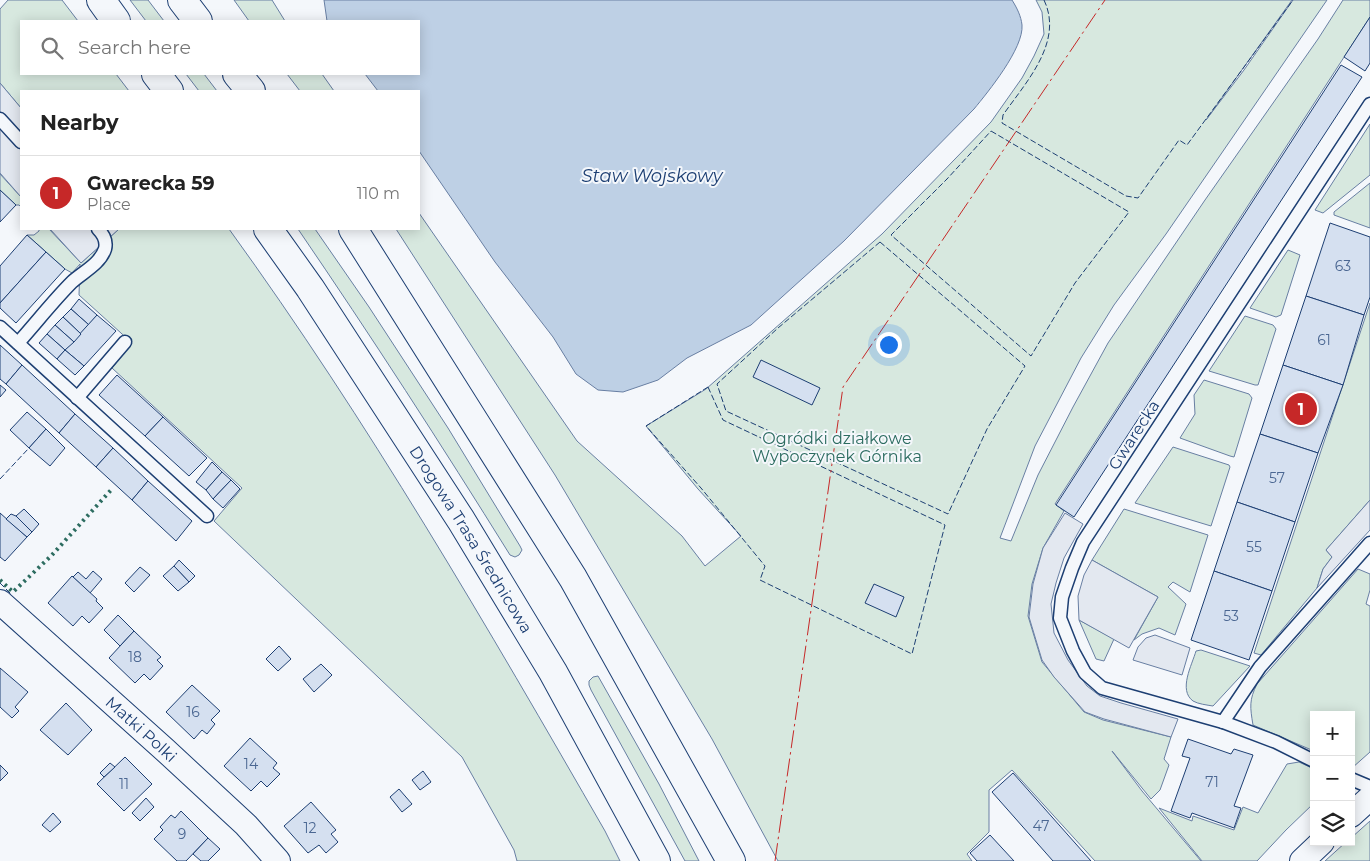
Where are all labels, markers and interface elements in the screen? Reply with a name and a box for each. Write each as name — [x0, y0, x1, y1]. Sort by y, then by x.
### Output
search box — [20, 20, 420, 75]
icon: search — [38, 34, 66, 62]
text: Search here — [78, 36, 191, 59]
text: Nearby — [40, 110, 119, 135]
water label: Staw Wojskowy — [581, 165, 724, 187]
text: Gwarecka 59 — [87, 172, 215, 195]
text: 1 — [53, 184, 59, 203]
text: 110 m — [357, 184, 400, 203]
text: Place — [87, 195, 131, 214]
house number: 63 — [1335, 257, 1351, 275]
house number: 61 — [1317, 331, 1331, 349]
your location — [876, 332, 902, 358]
pin: 1 — [1285, 390, 1317, 428]
street label: Gwarecka — [1104, 397, 1164, 473]
park label: Ogródki działkowe Wypoczynek Górnika — [752, 429, 922, 466]
street label: Drogowa Trasa Średnicowa — [406, 442, 537, 636]
house number: 57 — [1269, 469, 1285, 487]
house number: 55 — [1246, 538, 1262, 556]
house number: 53 — [1223, 607, 1239, 625]
house number: 18 — [128, 648, 142, 666]
street label: Matki Polki — [102, 692, 181, 766]
house number: 16 — [186, 703, 200, 721]
map controls — [1310, 711, 1355, 846]
button: + — [1310, 711, 1355, 756]
house number: 14 — [244, 755, 259, 773]
button: − — [1310, 756, 1355, 801]
house number: 71 — [1205, 773, 1219, 791]
house number: 11 — [119, 775, 129, 793]
button: layers — [1310, 801, 1355, 846]
house number: 47 — [1033, 817, 1049, 835]
house number: 12 — [303, 819, 317, 837]
house number: 9 — [178, 825, 186, 843]

